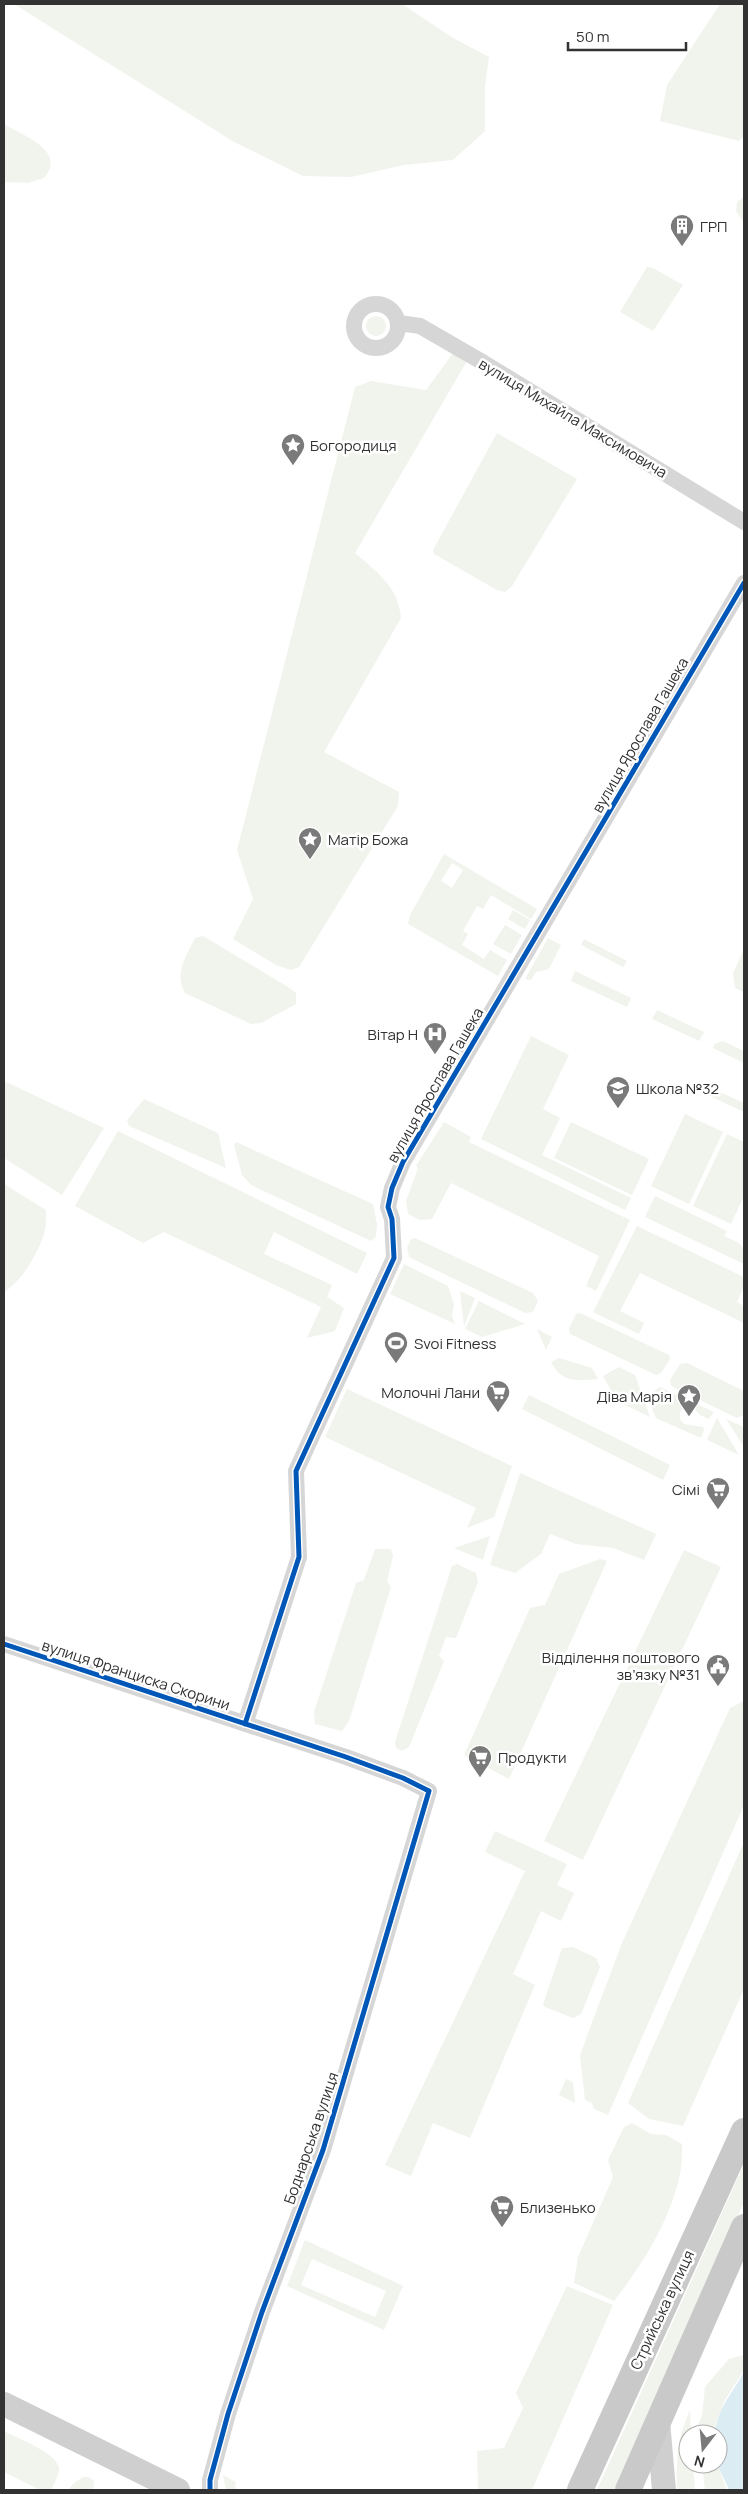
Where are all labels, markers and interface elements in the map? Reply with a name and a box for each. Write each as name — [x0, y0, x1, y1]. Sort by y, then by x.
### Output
scale bar — [568, 20, 686, 52]
text: 50 m — [576, 26, 610, 47]
building icon: ГРП — [669, 213, 695, 247]
place label: ГРП — [700, 216, 727, 237]
street label: вулиця Михайла Максимовича — [475, 353, 671, 483]
place icon: Богородиця — [280, 432, 306, 466]
place label: Богородиця — [310, 435, 396, 456]
street label: вулиця Ярослава Гашека — [587, 653, 693, 817]
place icon: Матір Божа — [297, 826, 323, 860]
place label: Матір Божа — [328, 829, 408, 850]
street label: вулиця Ярослава Гашека — [382, 1003, 488, 1167]
hospital icon: Вітар Н — [422, 1021, 448, 1055]
place label: Вітар Н — [368, 1024, 418, 1045]
school or university icon: Школа №32 — [605, 1075, 631, 1109]
place label: Школа №32 — [636, 1078, 719, 1099]
sports icon: Svoi Fitness — [383, 1330, 409, 1364]
place label: Svoi Fitness — [414, 1333, 497, 1354]
supermarket icon: Молочні Лани — [485, 1379, 511, 1413]
place label: Молочні Лани — [381, 1382, 480, 1403]
place icon: Діва Марія — [676, 1383, 702, 1417]
place label: Діва Марія — [596, 1386, 672, 1407]
supermarket icon: Сімі — [705, 1476, 731, 1510]
place label: Сімі — [672, 1479, 700, 1500]
street label: вулиця Франциска Скорини — [39, 1635, 233, 1715]
place label: Відділення поштового зв’язку №31 — [542, 1647, 700, 1685]
public building icon: Відділення поштового зв’язку №31 — [705, 1653, 731, 1687]
supermarket icon: Продукти — [467, 1744, 493, 1778]
place label: Продукти — [498, 1747, 567, 1768]
street label: Боднарська вулиця — [279, 2069, 343, 2207]
supermarket icon: Близенько — [489, 2194, 515, 2228]
place label: Близенько — [520, 2197, 596, 2218]
street label: Стрийська вулиця — [625, 2247, 699, 2373]
north arrow — [678, 2424, 728, 2474]
text: N — [692, 2451, 707, 2472]

